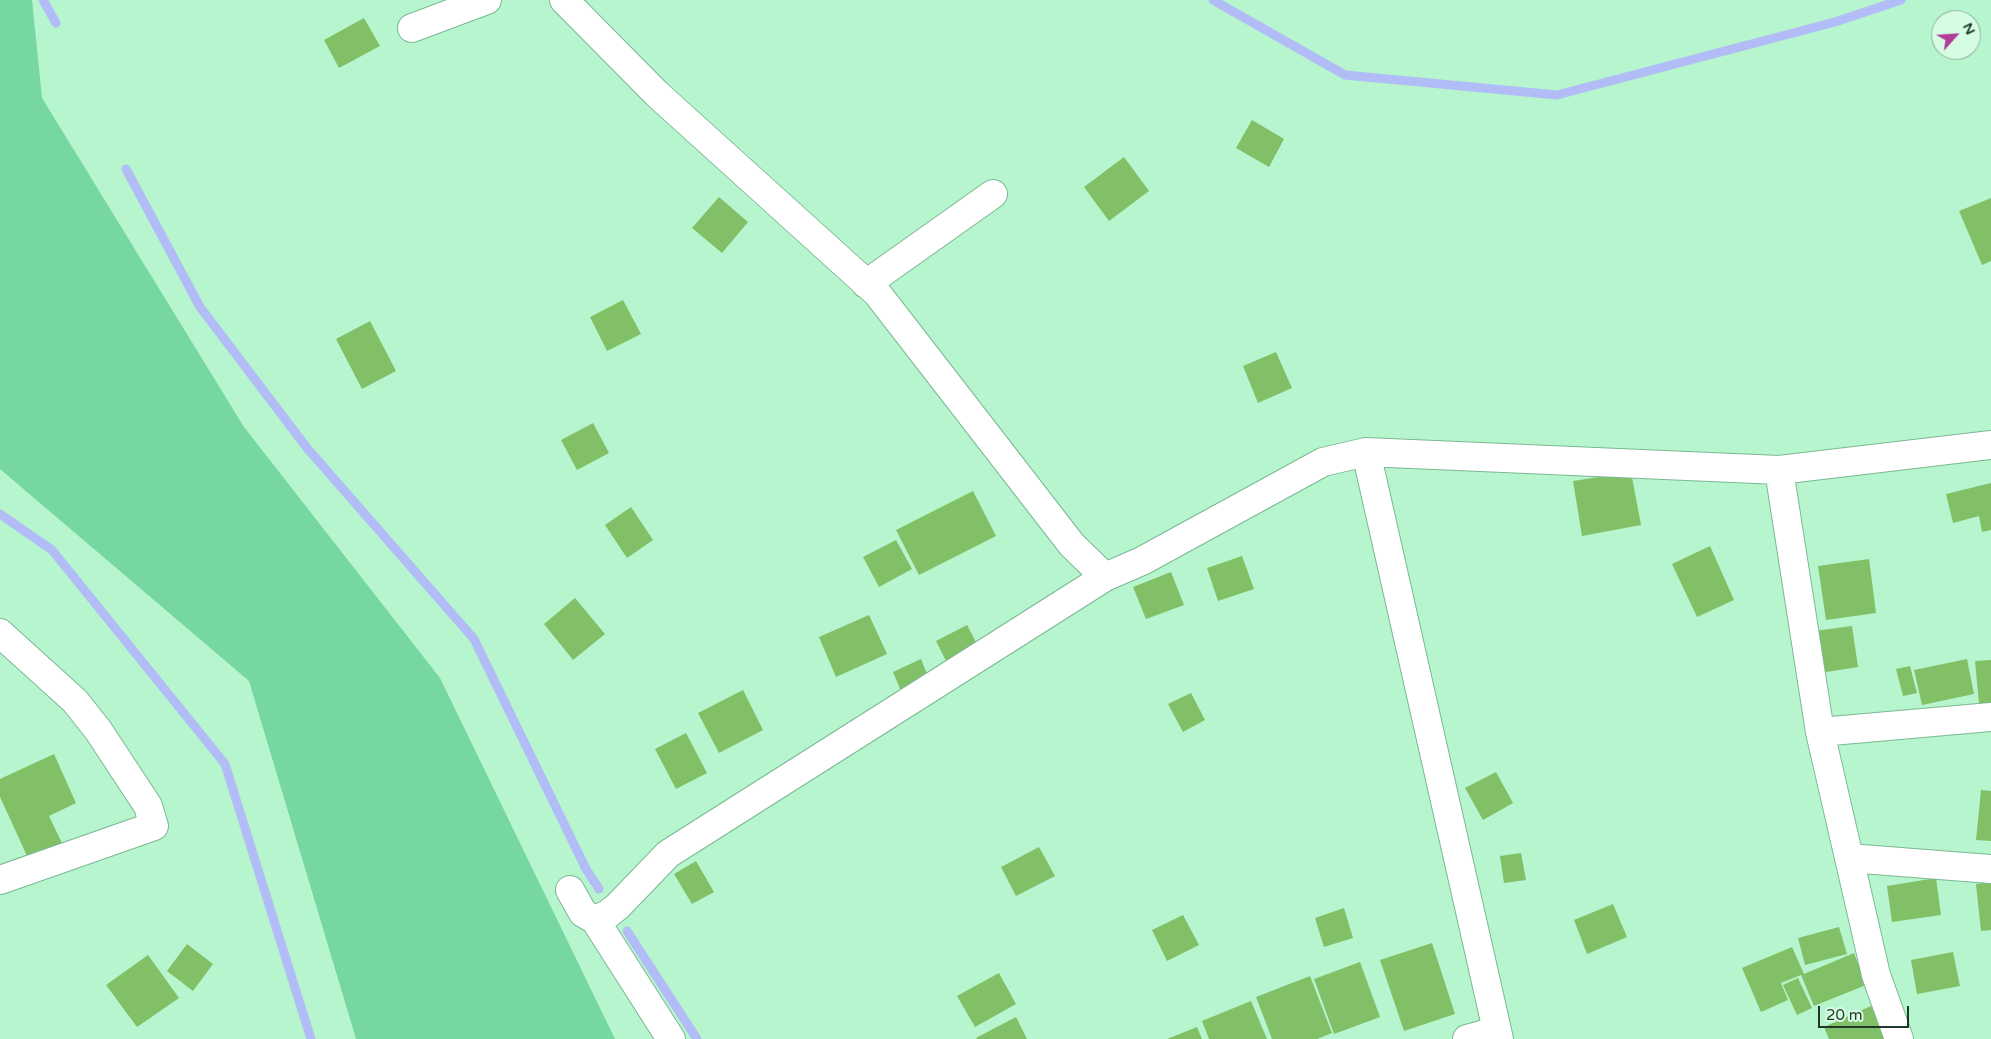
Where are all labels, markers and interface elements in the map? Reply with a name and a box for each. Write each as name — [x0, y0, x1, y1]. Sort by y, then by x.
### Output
north arrow — [1931, 10, 1981, 60]
text: N — [1959, 20, 1979, 37]
scale bar — [1821, 996, 1912, 1028]
text: 20 m — [1826, 1006, 1863, 1024]

